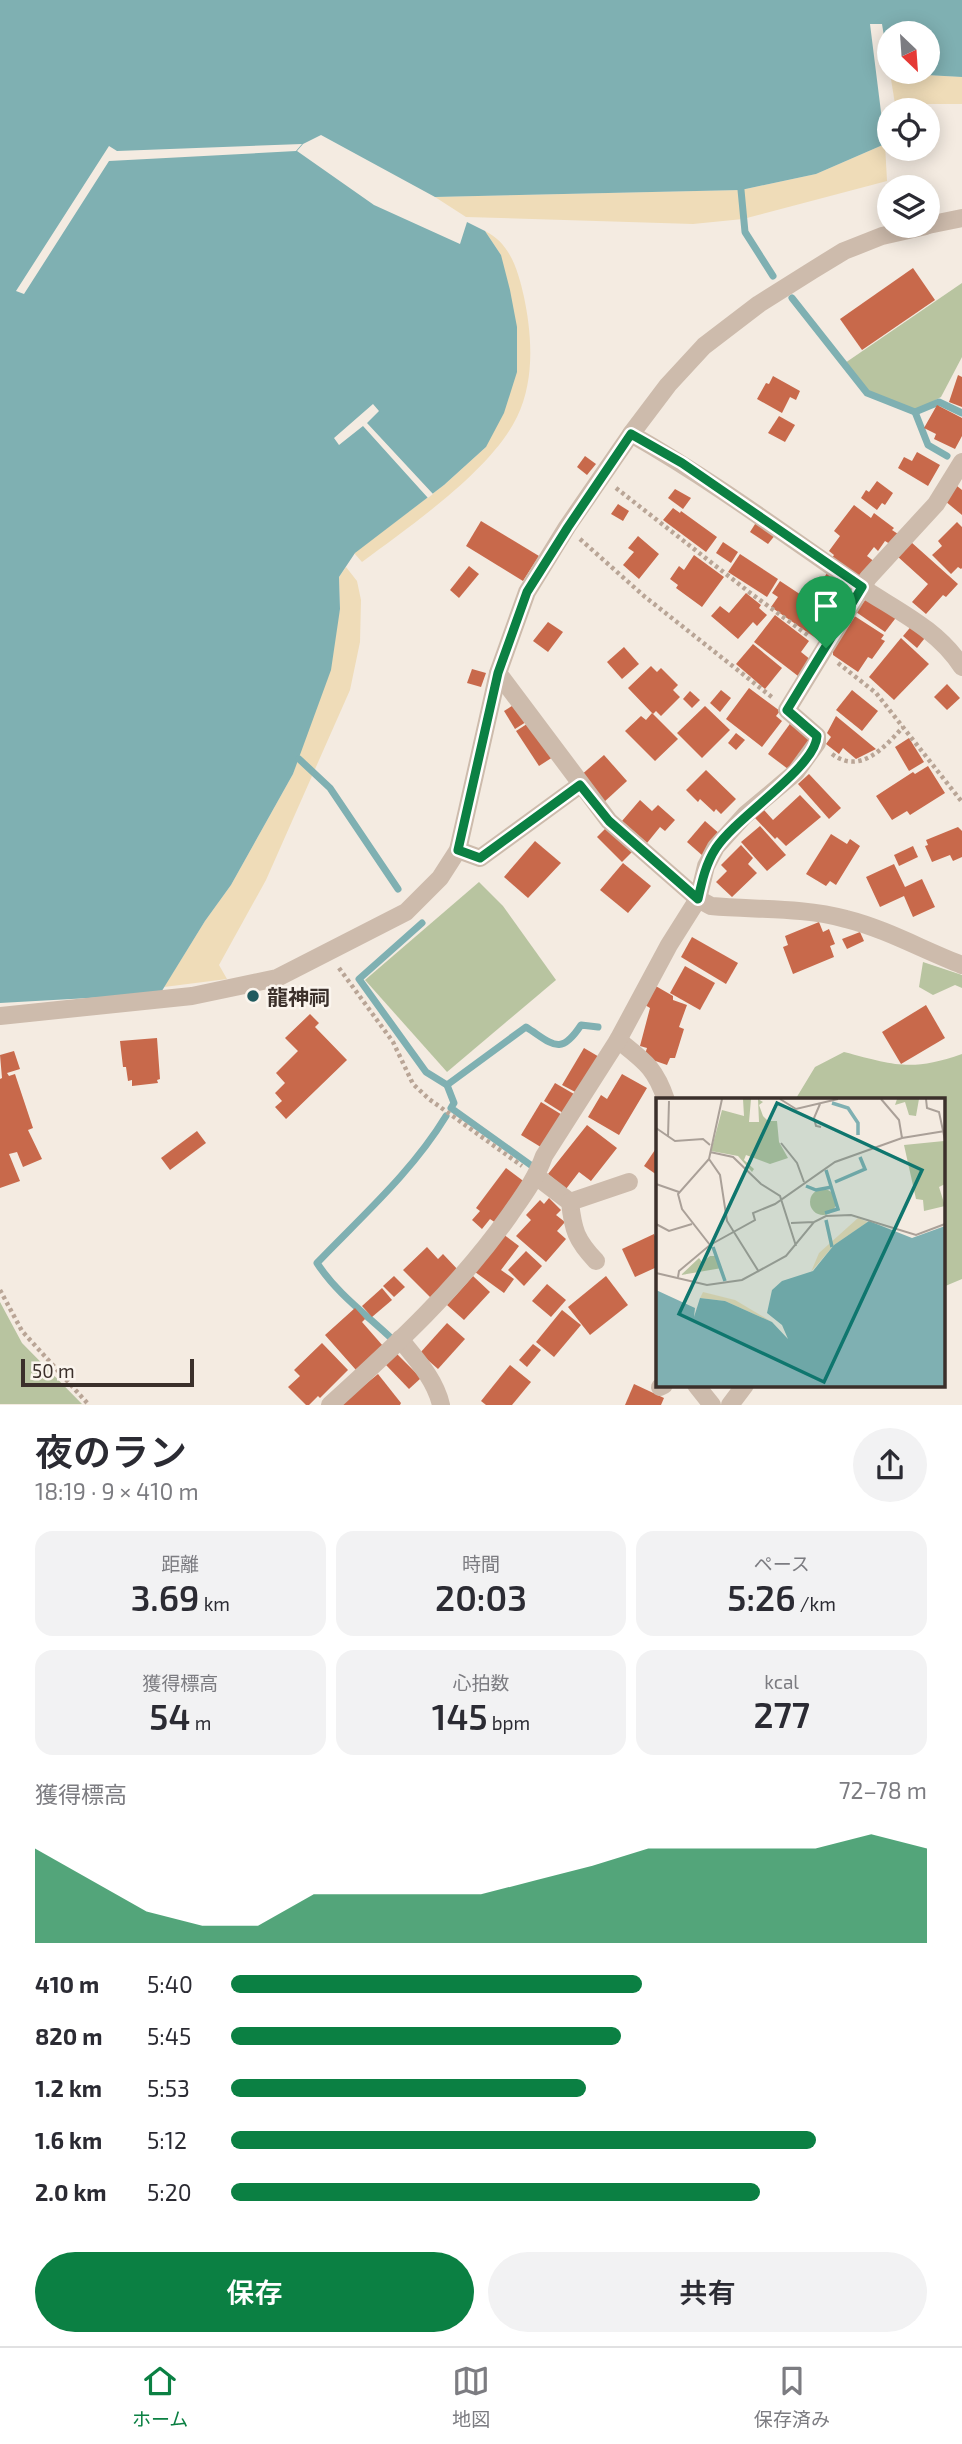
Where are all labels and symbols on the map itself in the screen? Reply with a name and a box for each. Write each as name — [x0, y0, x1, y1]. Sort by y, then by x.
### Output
north arrow — [877, 21, 940, 84]
pin — [796, 576, 856, 648]
place label: 龍神祠 — [267, 984, 330, 1009]
marker: 龍神祠 — [245, 988, 261, 1004]
inset map — [656, 1098, 944, 1387]
scale bar — [21, 1356, 194, 1387]

